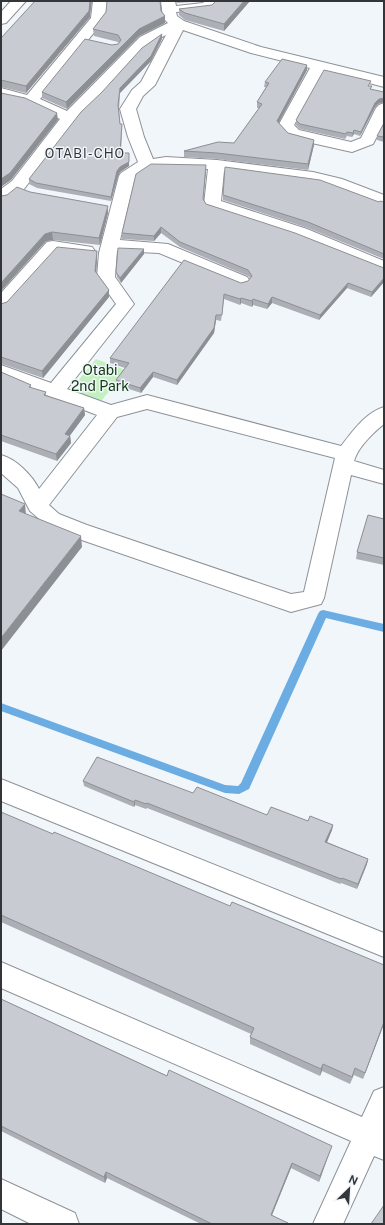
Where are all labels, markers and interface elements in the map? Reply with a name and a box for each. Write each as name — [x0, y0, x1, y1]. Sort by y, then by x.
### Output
district label: OTABI-CHO — [45, 146, 125, 161]
park label: Otabi 2nd Park — [71, 362, 129, 394]
north arrow — [329, 1169, 369, 1209]
text: N — [347, 1173, 360, 1187]

